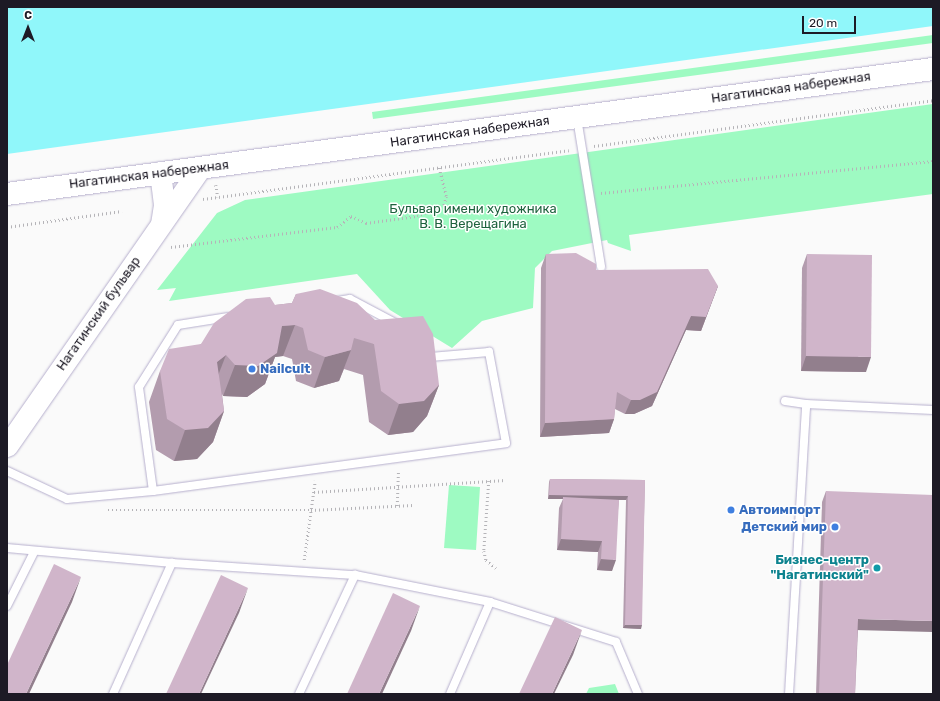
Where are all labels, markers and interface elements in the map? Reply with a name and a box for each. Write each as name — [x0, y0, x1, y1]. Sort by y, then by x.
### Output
north arrow — [8, 8, 48, 48]
scale bar — [804, 8, 858, 34]
text: С — [24, 9, 32, 22]
text: 20 m — [809, 16, 837, 30]
street label: Нагатинская набережная — [710, 69, 872, 107]
street label: Нагатинская набережная — [389, 113, 551, 151]
street label: Нагатинская набережная — [68, 157, 230, 193]
park label: Бульвар имени художника В. В. Верещагина — [389, 202, 557, 233]
street label: Нагатинский бульвар — [54, 254, 144, 374]
place label: Nailcult — [260, 361, 310, 377]
marker: Nailcult — [247, 364, 257, 374]
place label: Автоимпорт — [739, 502, 820, 518]
marker: Автоимпорт — [726, 505, 736, 515]
place label: Детский мир — [741, 519, 827, 535]
marker: Детский мир — [830, 522, 840, 532]
place label: Бизнес-центр "Нагатинский" — [770, 553, 869, 584]
marker: Бизнес-центр "Нагатинский" — [872, 563, 882, 573]

